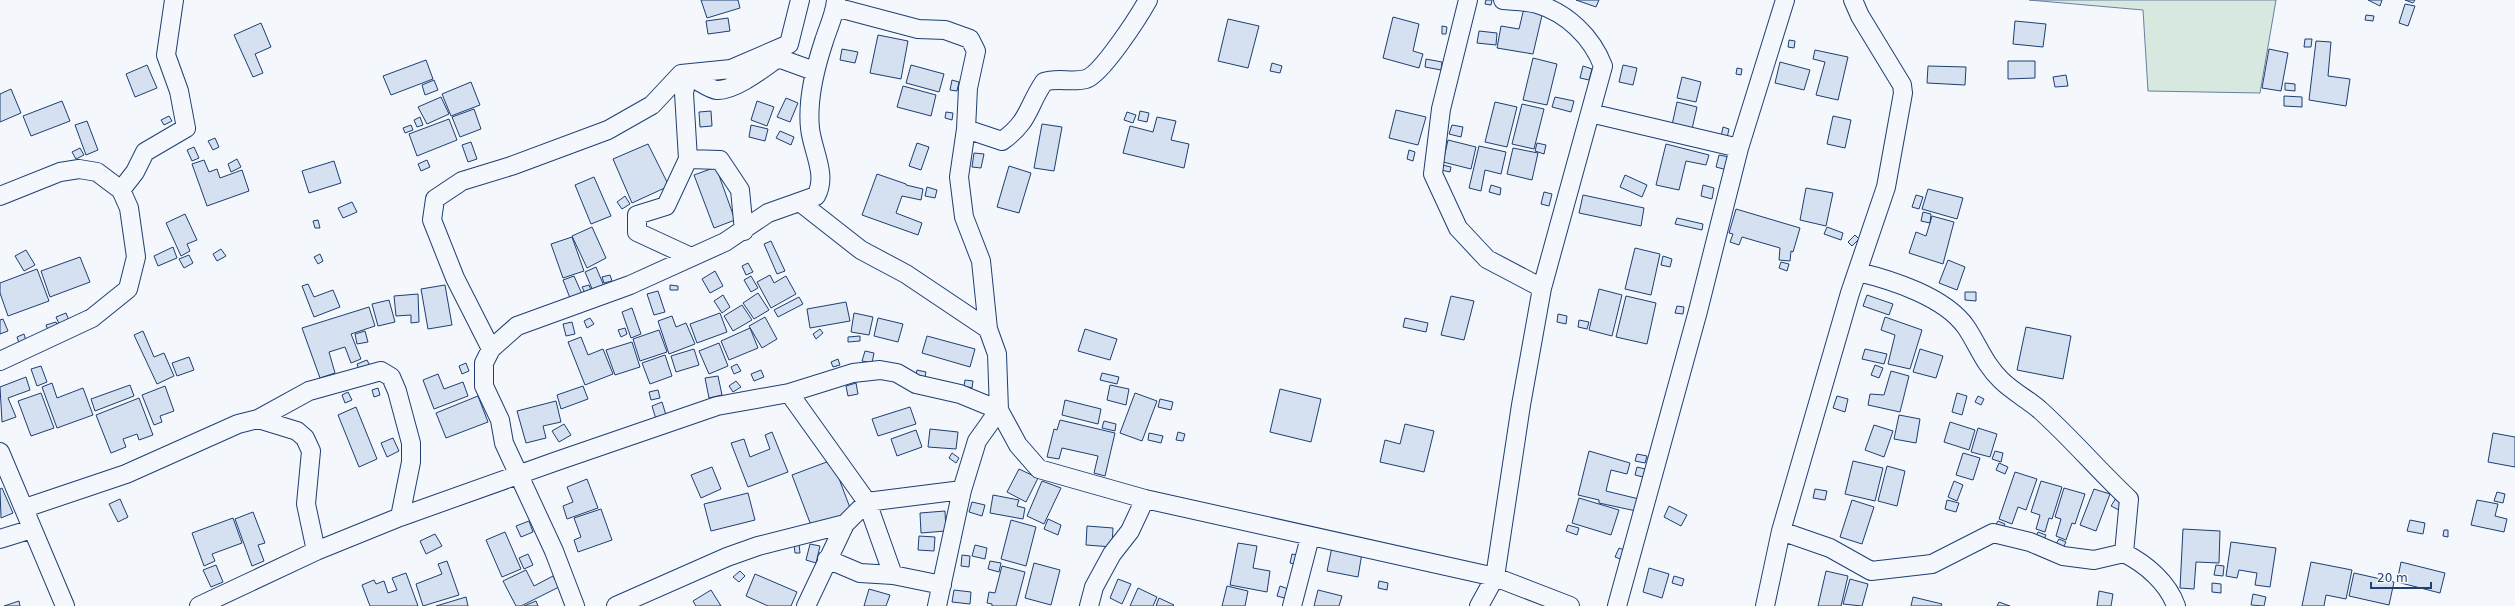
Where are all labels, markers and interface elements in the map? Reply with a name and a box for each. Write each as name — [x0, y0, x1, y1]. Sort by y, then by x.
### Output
scale bar — [2371, 564, 2431, 590]
text: 20 m — [2377, 571, 2408, 585]

